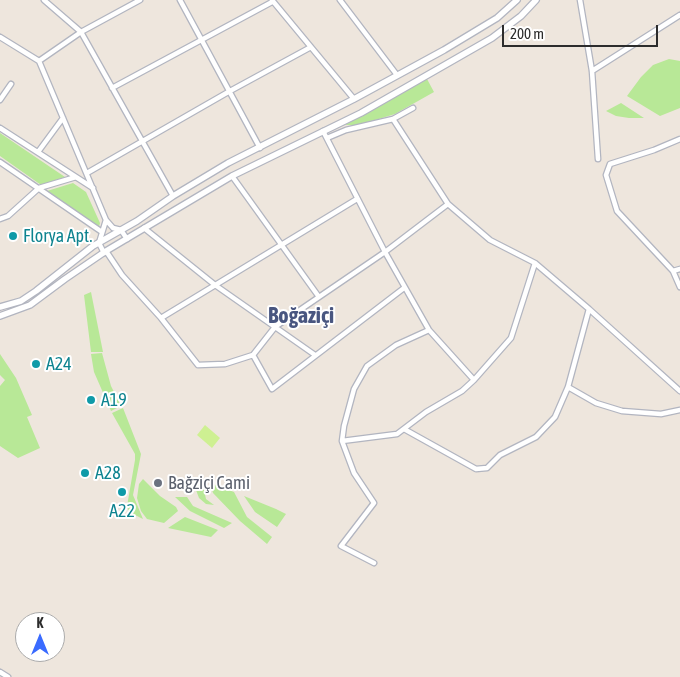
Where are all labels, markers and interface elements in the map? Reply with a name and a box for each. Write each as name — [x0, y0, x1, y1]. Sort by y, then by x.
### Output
scale bar — [505, 15, 661, 47]
text: 200 m — [510, 25, 544, 42]
place label: Florya Apt. — [23, 225, 92, 247]
marker: Florya Apt. — [7, 230, 19, 242]
district label: Boğaziçi — [268, 303, 334, 329]
place label: A24 — [46, 353, 72, 375]
marker: A24 — [30, 358, 42, 370]
place label: A19 — [101, 389, 127, 411]
marker: A19 — [85, 394, 97, 406]
place label: A28 — [95, 462, 121, 484]
marker: A28 — [79, 467, 91, 479]
place label: Bağziçi Cami — [168, 472, 250, 494]
marker: Bağziçi Cami — [152, 477, 164, 489]
marker: A22 — [116, 486, 128, 498]
place label: A22 — [109, 500, 135, 522]
north arrow — [15, 612, 65, 662]
text: K — [37, 615, 43, 631]

